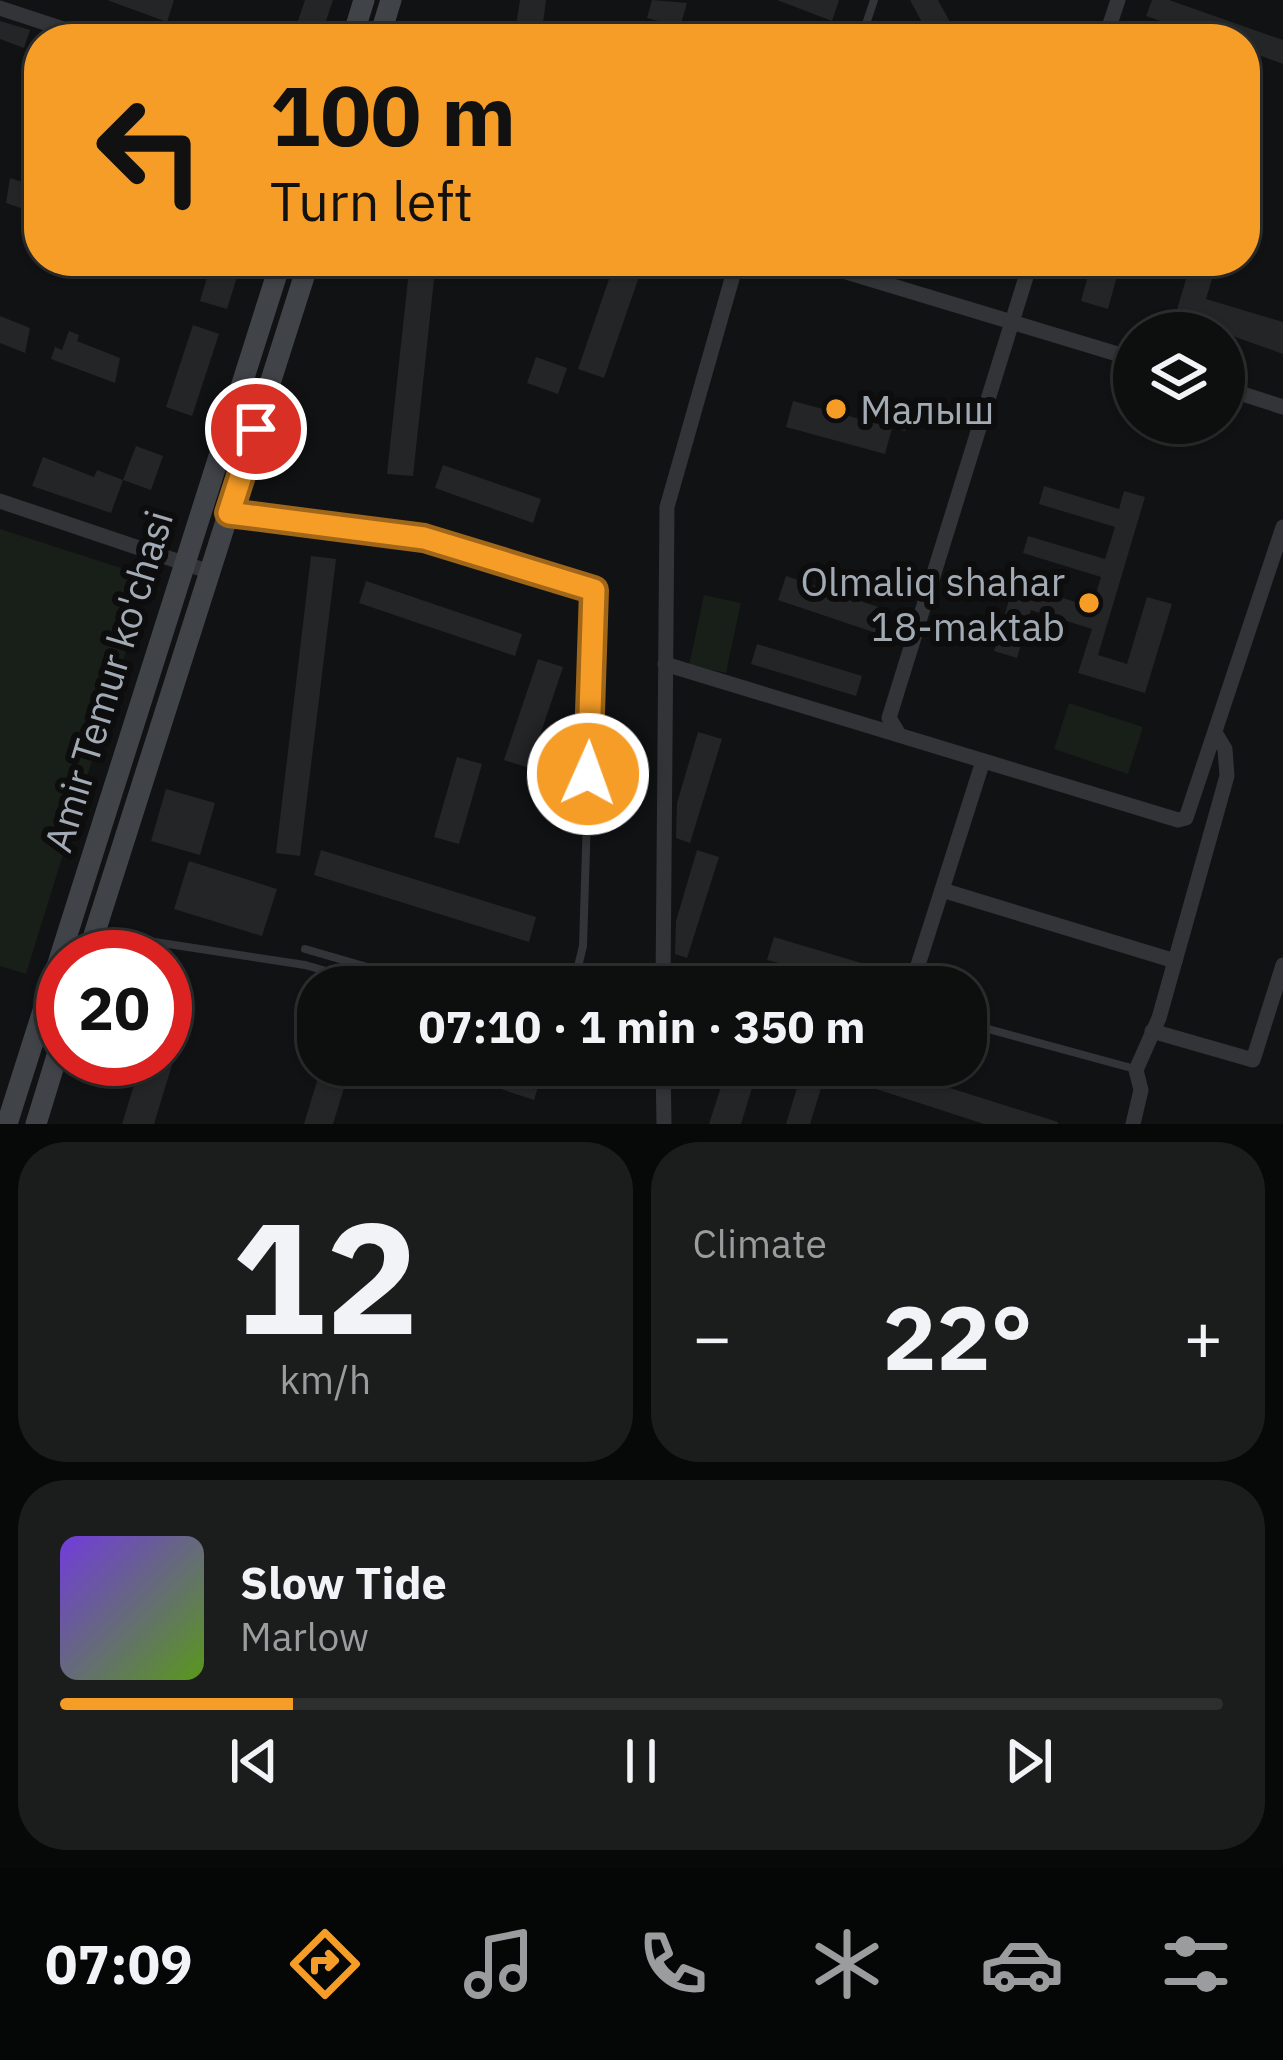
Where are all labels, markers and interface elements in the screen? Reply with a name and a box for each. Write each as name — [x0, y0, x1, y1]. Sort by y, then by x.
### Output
text: 100 m — [270, 60, 516, 169]
icon: left — [72, 72, 228, 228]
text: Turn left — [270, 166, 473, 236]
map controls — [1113, 312, 1245, 444]
button: layers — [1113, 312, 1245, 444]
pin — [205, 378, 307, 480]
place label: Малыш — [860, 384, 994, 435]
icon: arrive — [223, 396, 289, 462]
marker: Малыш — [823, 396, 849, 422]
street label: Amir Temur ko'chasi — [32, 504, 184, 858]
place label: Olmaliq shahar 18-maktab — [800, 556, 1065, 652]
marker: Olmaliq shahar 18-maktab — [1076, 590, 1102, 616]
position arrow — [525, 711, 651, 837]
speed limit sign: 20 — [36, 930, 192, 1086]
text: 07:10 · 1 min · 350 m — [419, 997, 865, 1055]
text: 12 — [232, 1174, 419, 1377]
text: Climate — [693, 1218, 827, 1269]
text: 22° — [883, 1278, 1033, 1395]
text: − — [693, 1293, 732, 1379]
text: + — [1183, 1293, 1223, 1379]
text: km/h — [279, 1354, 371, 1405]
text: Slow Tide — [240, 1553, 447, 1611]
text: Marlow — [240, 1611, 369, 1662]
icon: previous — [221, 1728, 287, 1794]
icon: pause — [608, 1728, 674, 1794]
icon: next — [996, 1728, 1062, 1794]
icon: directions — [283, 1922, 367, 2006]
icon: music — [457, 1922, 541, 2006]
icon: phone — [631, 1922, 715, 2006]
icon: climate — [805, 1922, 889, 2006]
icon: car — [980, 1922, 1064, 2006]
icon: filters — [1154, 1922, 1238, 2006]
text: 07:09 — [45, 1929, 193, 1999]

